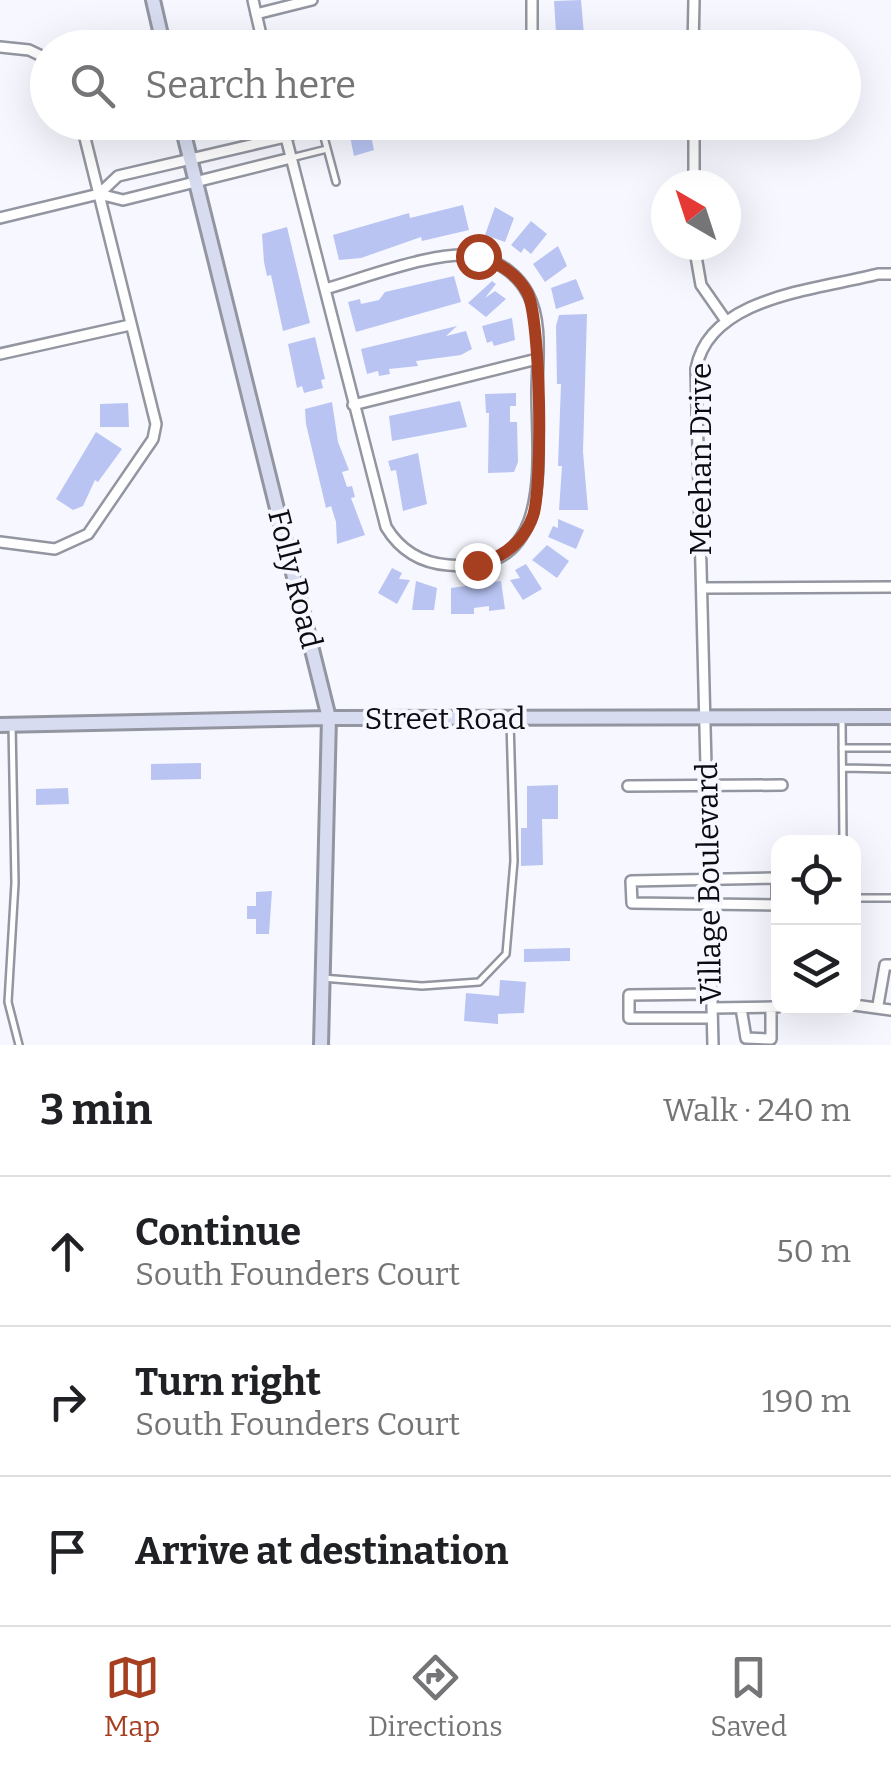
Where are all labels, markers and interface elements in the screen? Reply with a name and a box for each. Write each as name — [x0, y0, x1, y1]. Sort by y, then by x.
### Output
search box — [30, 30, 861, 140]
icon: search — [65, 58, 120, 113]
text: Search here — [145, 62, 356, 108]
north arrow — [651, 170, 741, 260]
route start — [456, 234, 502, 280]
street label: Meehan Drive — [683, 362, 719, 556]
street label: Folly Road — [260, 506, 330, 652]
route end — [455, 543, 501, 589]
street label: Street Road — [364, 701, 526, 737]
street label: Village Boulevard — [689, 762, 729, 1004]
map controls — [771, 835, 861, 1015]
button: locate — [771, 835, 861, 925]
button: layers — [771, 925, 861, 1015]
text: 3 min — [40, 1085, 152, 1135]
text: Walk · 240 m — [663, 1091, 851, 1129]
text: Continue — [135, 1209, 301, 1255]
icon: ahead — [40, 1224, 95, 1279]
text: 50 m — [776, 1232, 851, 1270]
text: South Founders Court — [135, 1255, 460, 1293]
text: Turn right — [135, 1359, 321, 1405]
icon: right — [40, 1374, 95, 1429]
text: 190 m — [762, 1382, 851, 1420]
text: South Founders Court — [135, 1405, 460, 1443]
icon: arrive — [40, 1524, 95, 1579]
text: Arrive at destination — [135, 1528, 508, 1574]
tab: Map — [104, 1650, 160, 1743]
tab: Directions — [368, 1650, 503, 1743]
tab: Saved — [710, 1650, 787, 1743]

